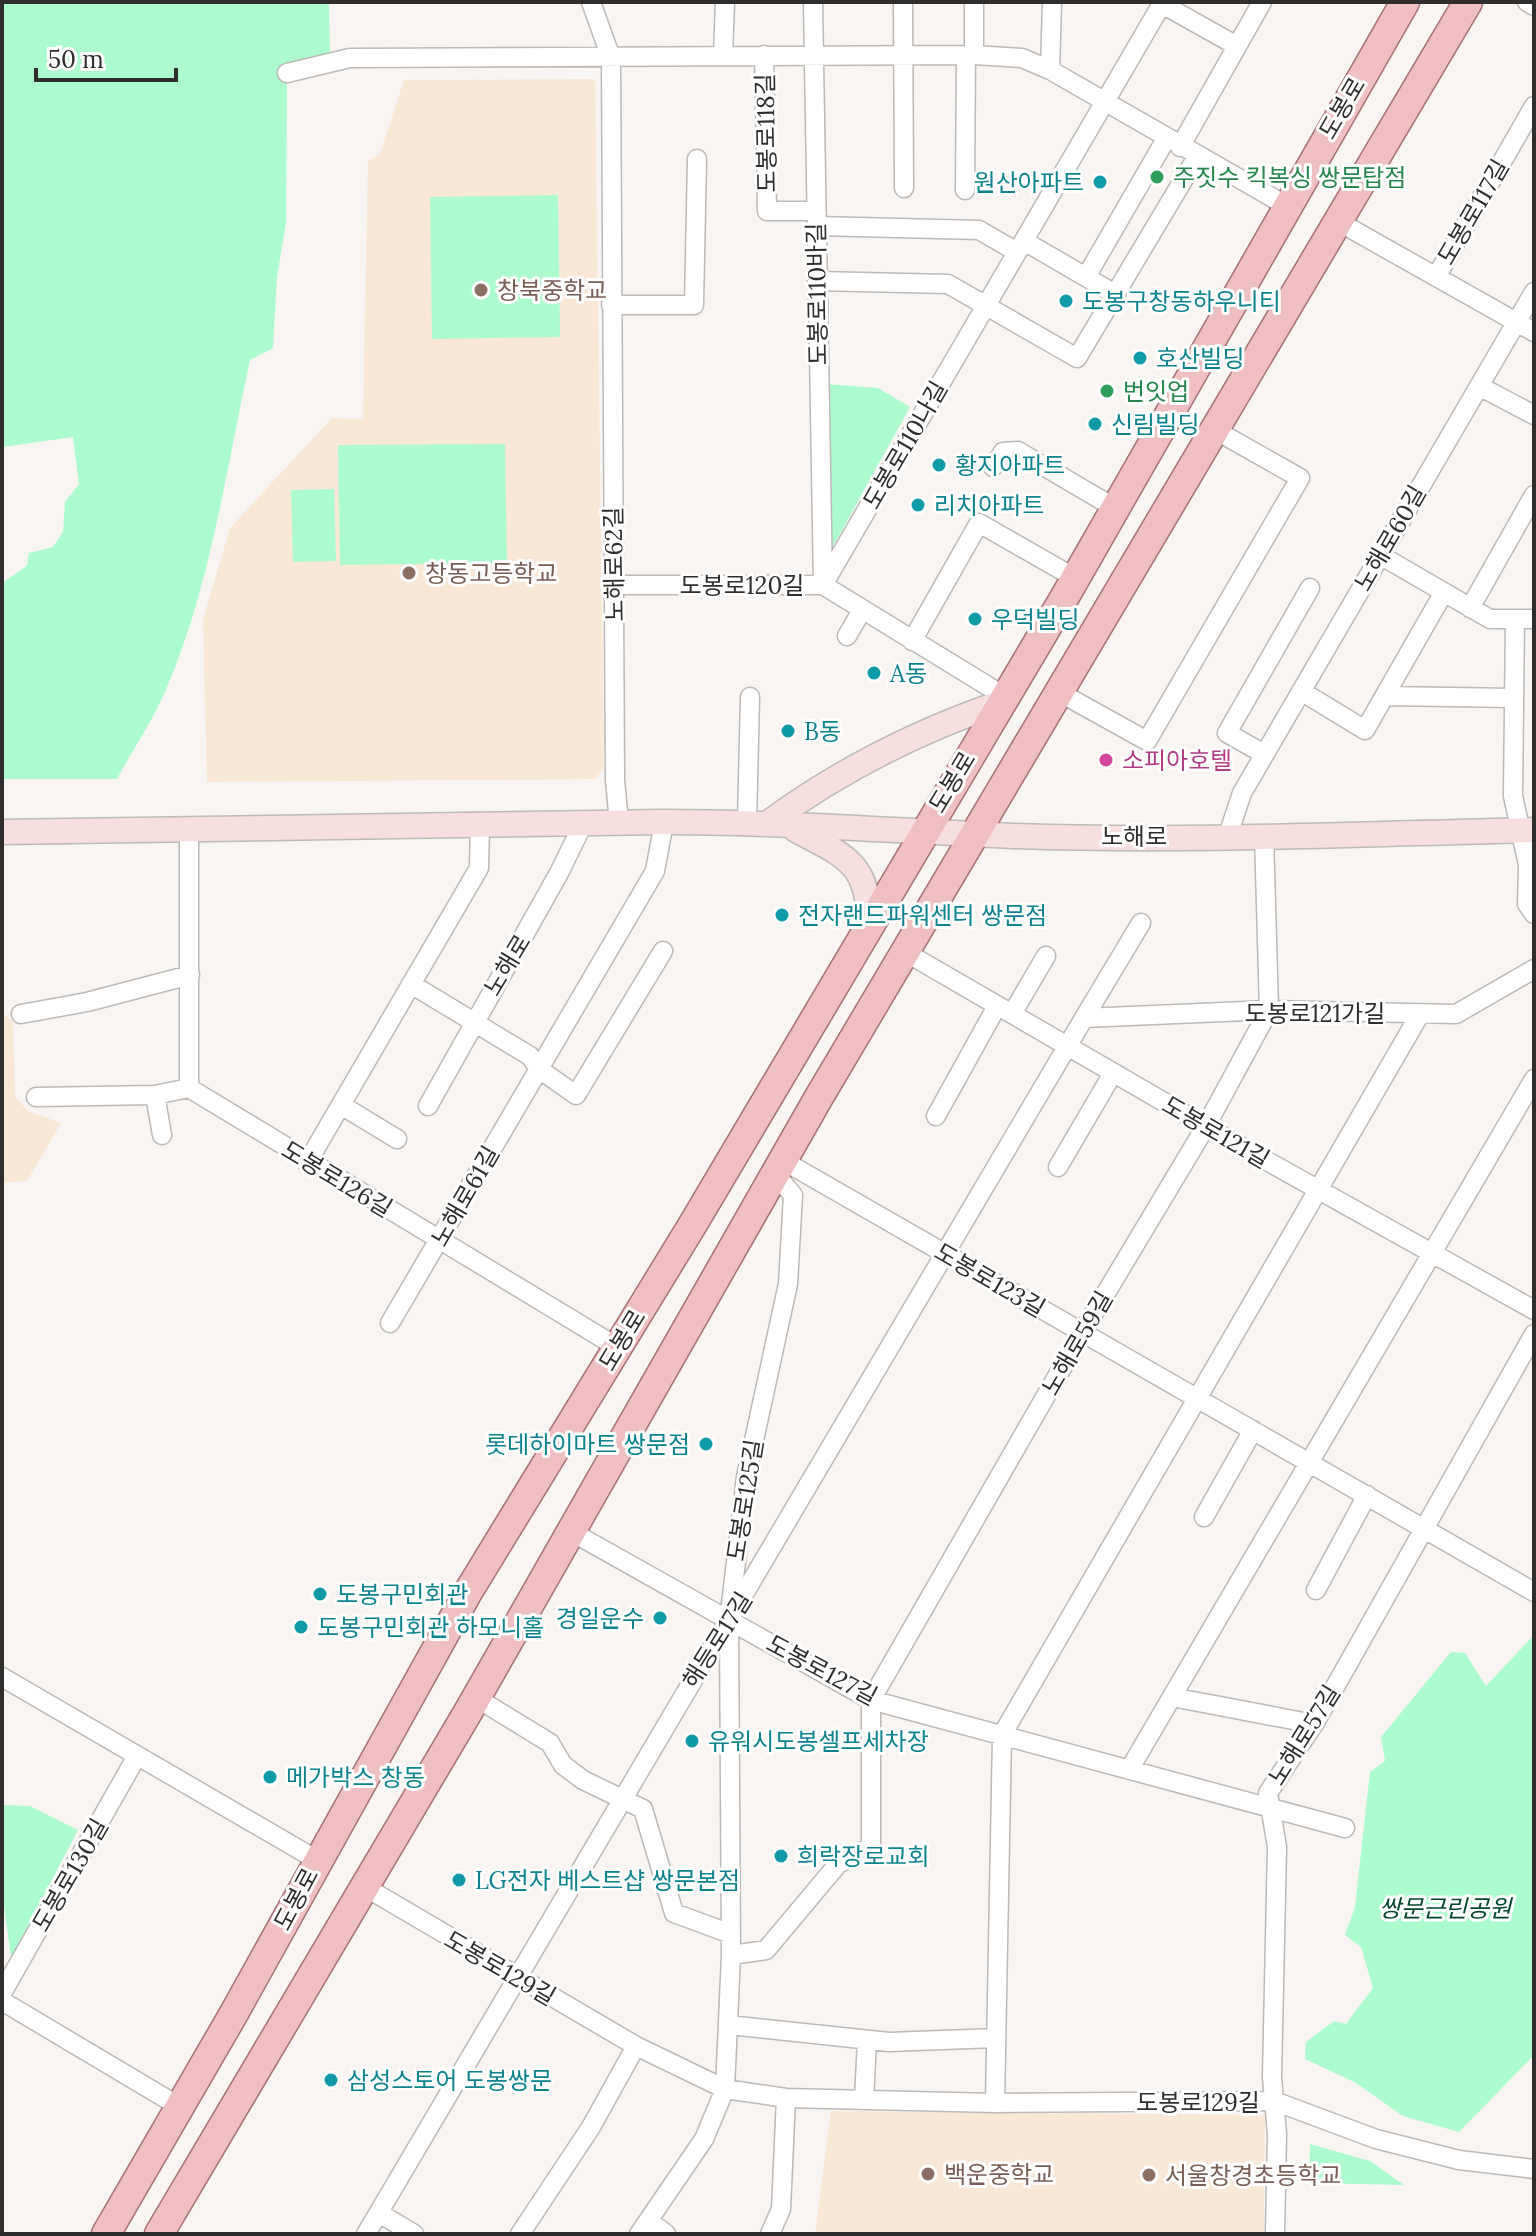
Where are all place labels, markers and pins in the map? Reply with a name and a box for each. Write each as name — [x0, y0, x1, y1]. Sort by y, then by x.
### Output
place label: 주짓수 킥복싱 쌍문탑점 — [1173, 162, 1406, 193]
place label: 원산아파트 — [974, 167, 1084, 198]
marker: 주짓수 킥복싱 쌍문탑점 — [1148, 168, 1166, 186]
marker: 원산아파트 — [1091, 173, 1109, 191]
place label: 창북중학교 — [497, 275, 607, 306]
marker: 창북중학교 — [472, 281, 490, 299]
place label: 도봉구창동하우니티 — [1082, 286, 1281, 317]
marker: 도봉구창동하우니티 — [1057, 292, 1075, 310]
place label: 호산빌딩 — [1156, 343, 1244, 374]
marker: 호산빌딩 — [1131, 349, 1149, 367]
place label: 번잇업 — [1123, 376, 1189, 407]
marker: 번잇업 — [1098, 382, 1116, 400]
place label: 신림빌딩 — [1111, 409, 1199, 440]
marker: 신림빌딩 — [1086, 415, 1104, 433]
place label: 황지아파트 — [955, 450, 1065, 481]
marker: 황지아파트 — [930, 456, 948, 474]
place label: 리치아파트 — [934, 490, 1044, 521]
marker: 리치아파트 — [909, 496, 927, 514]
place label: 창동고등학교 — [425, 558, 557, 589]
marker: 창동고등학교 — [400, 564, 418, 582]
place label: 우덕빌딩 — [991, 604, 1079, 635]
marker: 우덕빌딩 — [966, 610, 984, 628]
place label: A동 — [889, 658, 927, 689]
marker: A동 — [865, 664, 883, 682]
place label: B동 — [804, 716, 841, 747]
marker: B동 — [779, 722, 797, 740]
place label: 소피아호텔 — [1122, 745, 1232, 776]
marker: 소피아호텔 — [1097, 751, 1115, 769]
place label: 전자랜드파워센터 쌍문점 — [798, 900, 1047, 931]
marker: 전자랜드파워센터 쌍문점 — [773, 906, 791, 924]
place label: 롯데하이마트 쌍문점 — [485, 1429, 690, 1460]
marker: 롯데하이마트 쌍문점 — [697, 1435, 715, 1453]
place label: 도봉구민회관 — [336, 1579, 468, 1610]
marker: 도봉구민회관 — [311, 1585, 329, 1603]
place label: 경일운수 — [556, 1603, 644, 1634]
marker: 경일운수 — [651, 1609, 669, 1627]
place label: 도봉구민회관 하모니홀 — [317, 1612, 544, 1643]
marker: 도봉구민회관 하모니홀 — [292, 1618, 310, 1636]
place label: 유워시도봉셀프세차장 — [708, 1726, 929, 1757]
marker: 유워시도봉셀프세차장 — [683, 1732, 701, 1750]
place label: 메가박스 창동 — [286, 1762, 425, 1793]
marker: 메가박스 창동 — [261, 1768, 279, 1786]
place label: 희락장로교회 — [797, 1841, 929, 1872]
marker: 희락장로교회 — [772, 1847, 790, 1865]
place label: LG전자 베스트샵 쌍문본점 — [475, 1865, 740, 1896]
marker: LG전자 베스트샵 쌍문본점 — [450, 1871, 468, 1889]
place label: 삼성스토어 도봉쌍문 — [347, 2065, 552, 2096]
marker: 삼성스토어 도봉쌍문 — [322, 2071, 340, 2089]
place label: 백운중학교 — [944, 2159, 1054, 2190]
place label: 서울창경초등학교 — [1165, 2160, 1342, 2191]
marker: 백운중학교 — [919, 2165, 937, 2183]
marker: 서울창경초등학교 — [1140, 2166, 1158, 2184]

